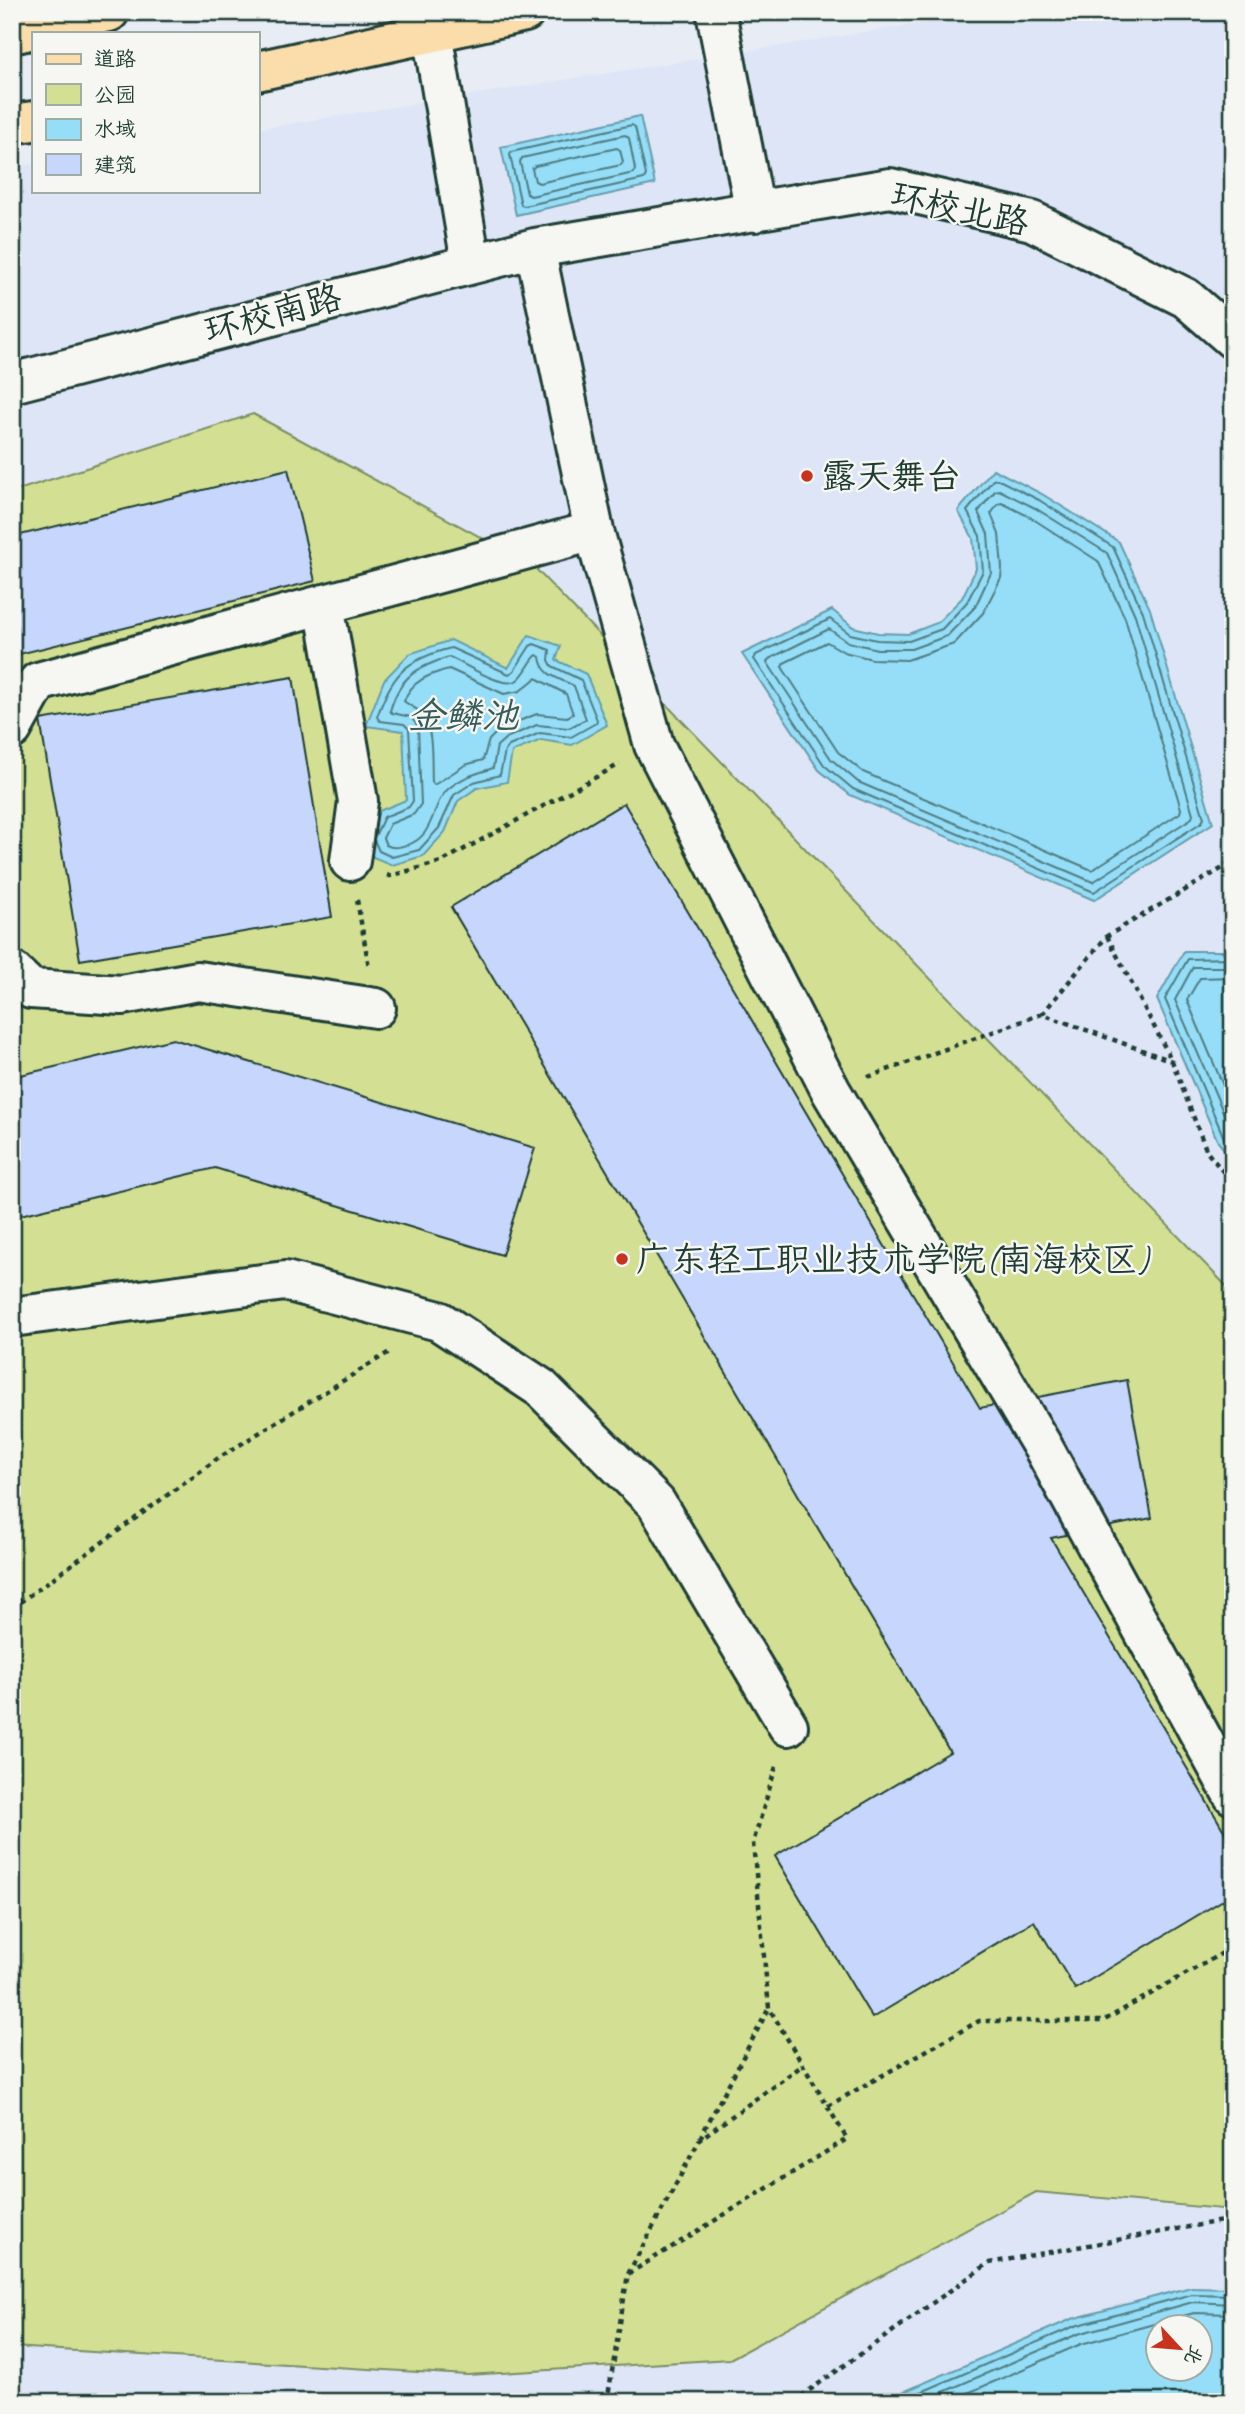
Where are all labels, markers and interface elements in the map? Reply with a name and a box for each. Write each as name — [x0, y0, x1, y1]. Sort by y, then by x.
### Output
legend — [32, 32, 259, 192]
text: 道路 — [94, 46, 136, 72]
text: 公园 — [94, 82, 136, 108]
text: 水域 — [94, 116, 136, 142]
text: 建筑 — [94, 152, 136, 178]
street label: 环校北路 — [887, 172, 1033, 246]
street label: 环校南路 — [200, 274, 346, 354]
place label: 露天舞台 — [821, 454, 961, 499]
marker: 露天舞台 — [799, 468, 815, 484]
water label: 金鳞池 — [408, 692, 519, 739]
place label: 广东轻工职业技术学院(南海校区) — [636, 1237, 1152, 1282]
marker: 广东轻工职业技术学院(南海校区) — [614, 1251, 630, 1267]
north arrow — [1144, 2312, 1214, 2382]
text: 北 — [1178, 2341, 1208, 2369]

